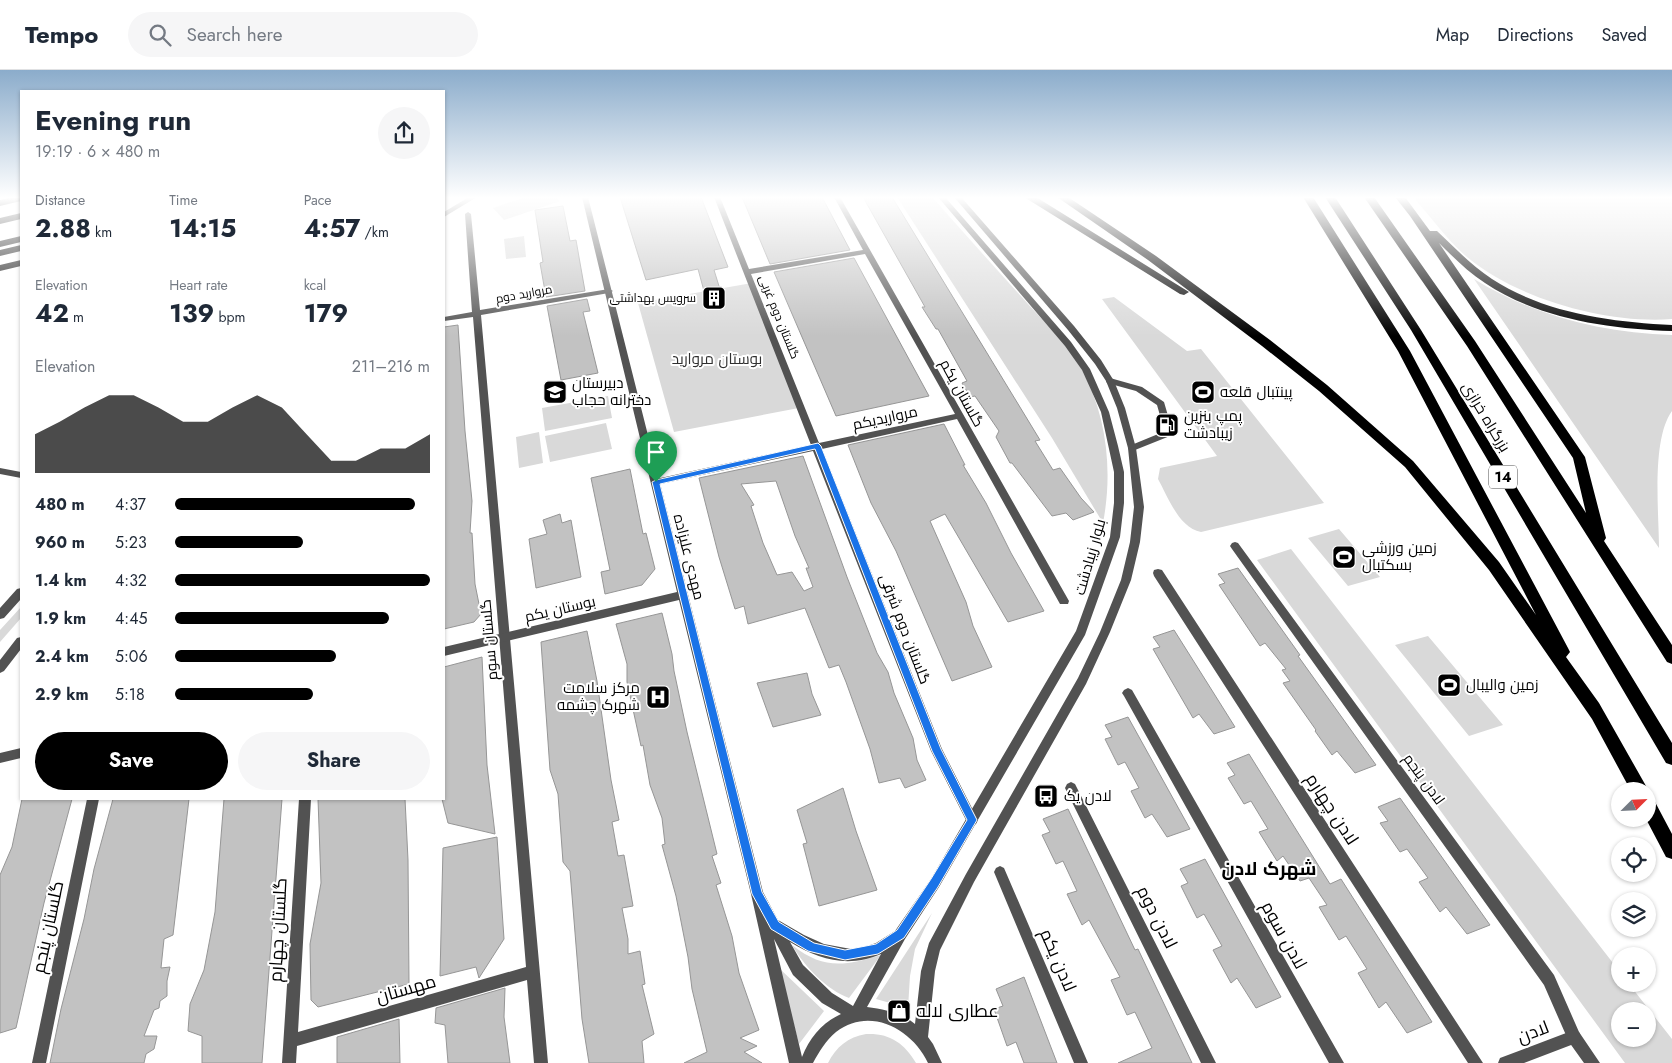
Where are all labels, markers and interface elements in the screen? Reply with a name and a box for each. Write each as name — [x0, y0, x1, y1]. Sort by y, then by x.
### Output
search box — [128, 12, 478, 57]
text: Tempo — [25, 17, 98, 52]
icon: search — [146, 21, 174, 49]
text: Search here — [186, 21, 283, 48]
text: Map — [1436, 22, 1469, 48]
text: Directions — [1497, 22, 1573, 48]
text: Saved — [1601, 22, 1647, 48]
text: Evening run — [35, 100, 191, 141]
button: share — [378, 107, 430, 159]
text: 19:19 · 6 × 480 m — [35, 140, 160, 163]
text: Distance — [35, 190, 85, 210]
text: Time — [169, 190, 198, 210]
text: Pace — [304, 190, 332, 210]
text: 2.88 — [35, 210, 91, 246]
text: 14:15 — [169, 210, 236, 246]
text: 4:57 — [304, 210, 360, 246]
text: km — [91, 222, 112, 242]
text: /km — [360, 222, 389, 242]
street label: گلستان دوم غربی — [754, 272, 804, 362]
text: Elevation — [35, 275, 88, 295]
text: Heart rate — [169, 275, 228, 295]
text: kcal — [304, 275, 326, 295]
street label: مروارید دوم — [494, 280, 554, 308]
building icon: سرویس بهداشتی — [701, 285, 727, 311]
place label: سرویس بهداشتی — [610, 289, 696, 307]
text: 42 — [35, 295, 69, 331]
text: 139 — [169, 295, 214, 331]
text: 179 — [304, 295, 348, 331]
text: m — [69, 307, 84, 327]
text: bpm — [214, 307, 245, 327]
park label: بوستان مروارید — [672, 348, 762, 370]
text: Elevation — [35, 355, 95, 378]
text: 211–216 m — [352, 355, 430, 378]
street label: گلستان یکم — [934, 355, 990, 431]
place label: دبیرستان دخترانه حجاب — [572, 372, 651, 411]
street label: بزرگراه خرازی — [1456, 378, 1516, 456]
school or university icon: دبیرستان دخترانه حجاب — [542, 379, 568, 405]
sports icon: پینتبال قلعه — [1190, 379, 1216, 405]
place label: پینتبال قلعه — [1220, 381, 1292, 403]
street label: مرواریدیکم — [850, 400, 920, 436]
place label: پمپ بنزین زیبادشت — [1184, 405, 1242, 444]
fuel station icon: پمپ بنزین زیبادشت — [1154, 412, 1180, 438]
pin — [635, 431, 677, 482]
icon: arrive — [642, 438, 670, 466]
road number: 14 — [1489, 466, 1517, 488]
text: 480 m — [35, 493, 85, 516]
text: 4:37 — [115, 493, 146, 516]
street label: مهدی علیزاده — [668, 512, 710, 602]
street label: بلوار زیبادشت — [1069, 516, 1111, 598]
text: 960 m — [35, 531, 85, 554]
text: 5:23 — [115, 531, 147, 554]
place label: زمین ورزشی بسکتبال — [1362, 537, 1437, 576]
sports icon: زمین ورزشی بسکتبال — [1331, 544, 1357, 570]
text: 1.4 km — [35, 569, 87, 592]
text: 4:32 — [115, 569, 147, 592]
street label: گلستان دوم شرقی — [874, 571, 936, 687]
street label: بوستان یکم — [522, 590, 598, 628]
street label: گلستان سوم — [474, 598, 504, 682]
text: 1.9 km — [35, 607, 86, 630]
text: 4:45 — [115, 607, 147, 630]
text: 2.4 km — [35, 645, 89, 668]
text: 5:06 — [115, 645, 148, 668]
sports icon: زمین والیبال — [1436, 672, 1462, 698]
place label: زمین والیبال — [1466, 674, 1539, 696]
place label: مرکز سلامت شهرک چشمه — [557, 677, 640, 716]
text: 2.9 km — [35, 683, 89, 706]
text: 5:18 — [115, 683, 145, 706]
hospital icon: مرکز سلامت شهرک چشمه — [645, 684, 671, 710]
button: Save — [35, 732, 228, 790]
button: Share — [238, 732, 430, 790]
street label: لادن پنجم — [1398, 749, 1450, 809]
street label: لادن چهارم — [1299, 768, 1365, 850]
north arrow — [1611, 782, 1656, 828]
map controls — [1611, 782, 1656, 1047]
bus stop icon: لادن یک — [1033, 783, 1059, 809]
place label: لادن یک — [1064, 785, 1112, 807]
button: locate — [1611, 837, 1656, 882]
district label: شهرک لادن — [1221, 855, 1317, 882]
street label: گلستان چهارم — [262, 877, 294, 983]
street label: گلستان پنجم — [26, 878, 70, 976]
street label: لادن دوم — [1130, 881, 1184, 953]
button: layers — [1611, 892, 1656, 937]
street label: لادن سوم — [1255, 896, 1313, 974]
street label: لادن یکم — [1033, 924, 1083, 996]
button: + — [1611, 947, 1656, 992]
street label: مهستان — [373, 968, 439, 1010]
shop icon: عطاری لاله — [886, 998, 912, 1024]
place label: عطاری لاله — [916, 998, 999, 1024]
button: − — [1611, 1002, 1656, 1047]
street label: لادن — [1513, 1014, 1553, 1050]

